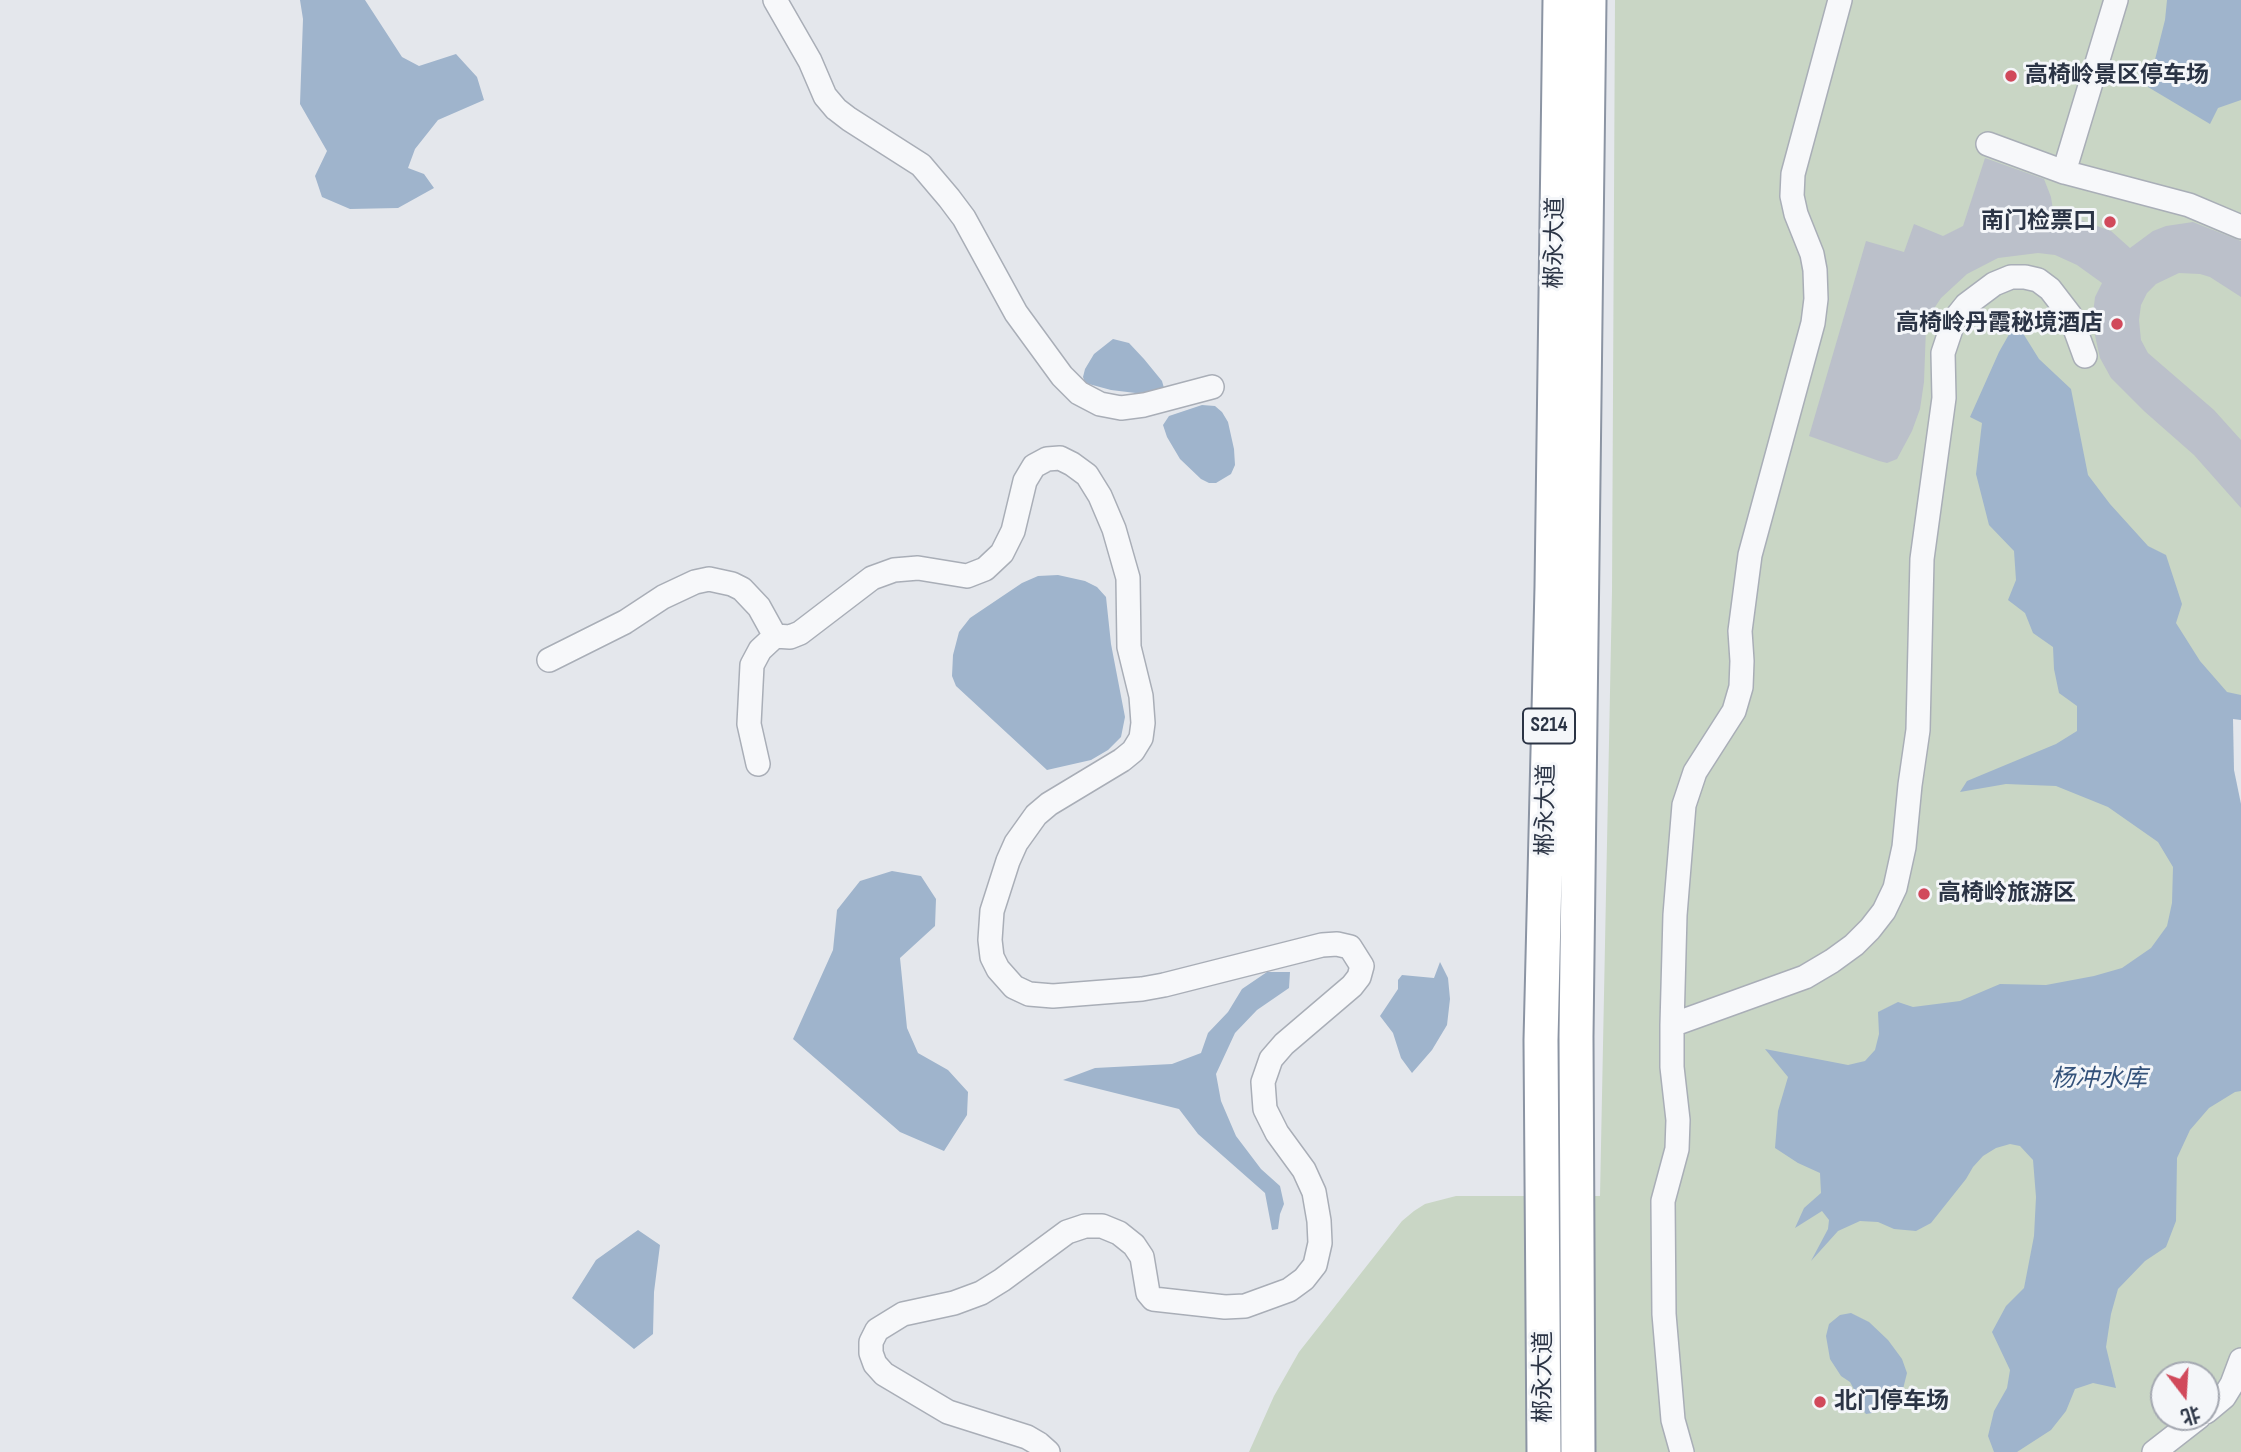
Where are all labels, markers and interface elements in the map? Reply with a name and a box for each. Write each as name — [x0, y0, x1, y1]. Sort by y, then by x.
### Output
place label: 高椅岭景区停车场 — [2025, 62, 2209, 90]
marker: 高椅岭景区停车场 — [2003, 68, 2019, 84]
street label: 郴永大道 — [1541, 197, 1571, 289]
place label: 南门检票口 — [1981, 208, 2096, 236]
marker: 南门检票口 — [2102, 214, 2118, 230]
place label: 高椅岭丹霞秘境酒店 — [1896, 310, 2103, 338]
marker: 高椅岭丹霞秘境酒店 — [2109, 316, 2125, 332]
road number: S214 — [1523, 708, 1575, 744]
street label: 郴永大道 — [1532, 764, 1562, 856]
place label: 高椅岭旅游区 — [1938, 880, 2076, 908]
marker: 高椅岭旅游区 — [1916, 886, 1932, 902]
water label: 杨冲水库 — [2051, 1066, 2147, 1094]
street label: 郴永大道 — [1530, 1331, 1558, 1423]
north arrow — [2150, 1361, 2220, 1431]
place label: 北门停车场 — [1834, 1388, 1949, 1416]
marker: 北门停车场 — [1812, 1394, 1828, 1410]
text: 北 — [2178, 1401, 2203, 1428]

